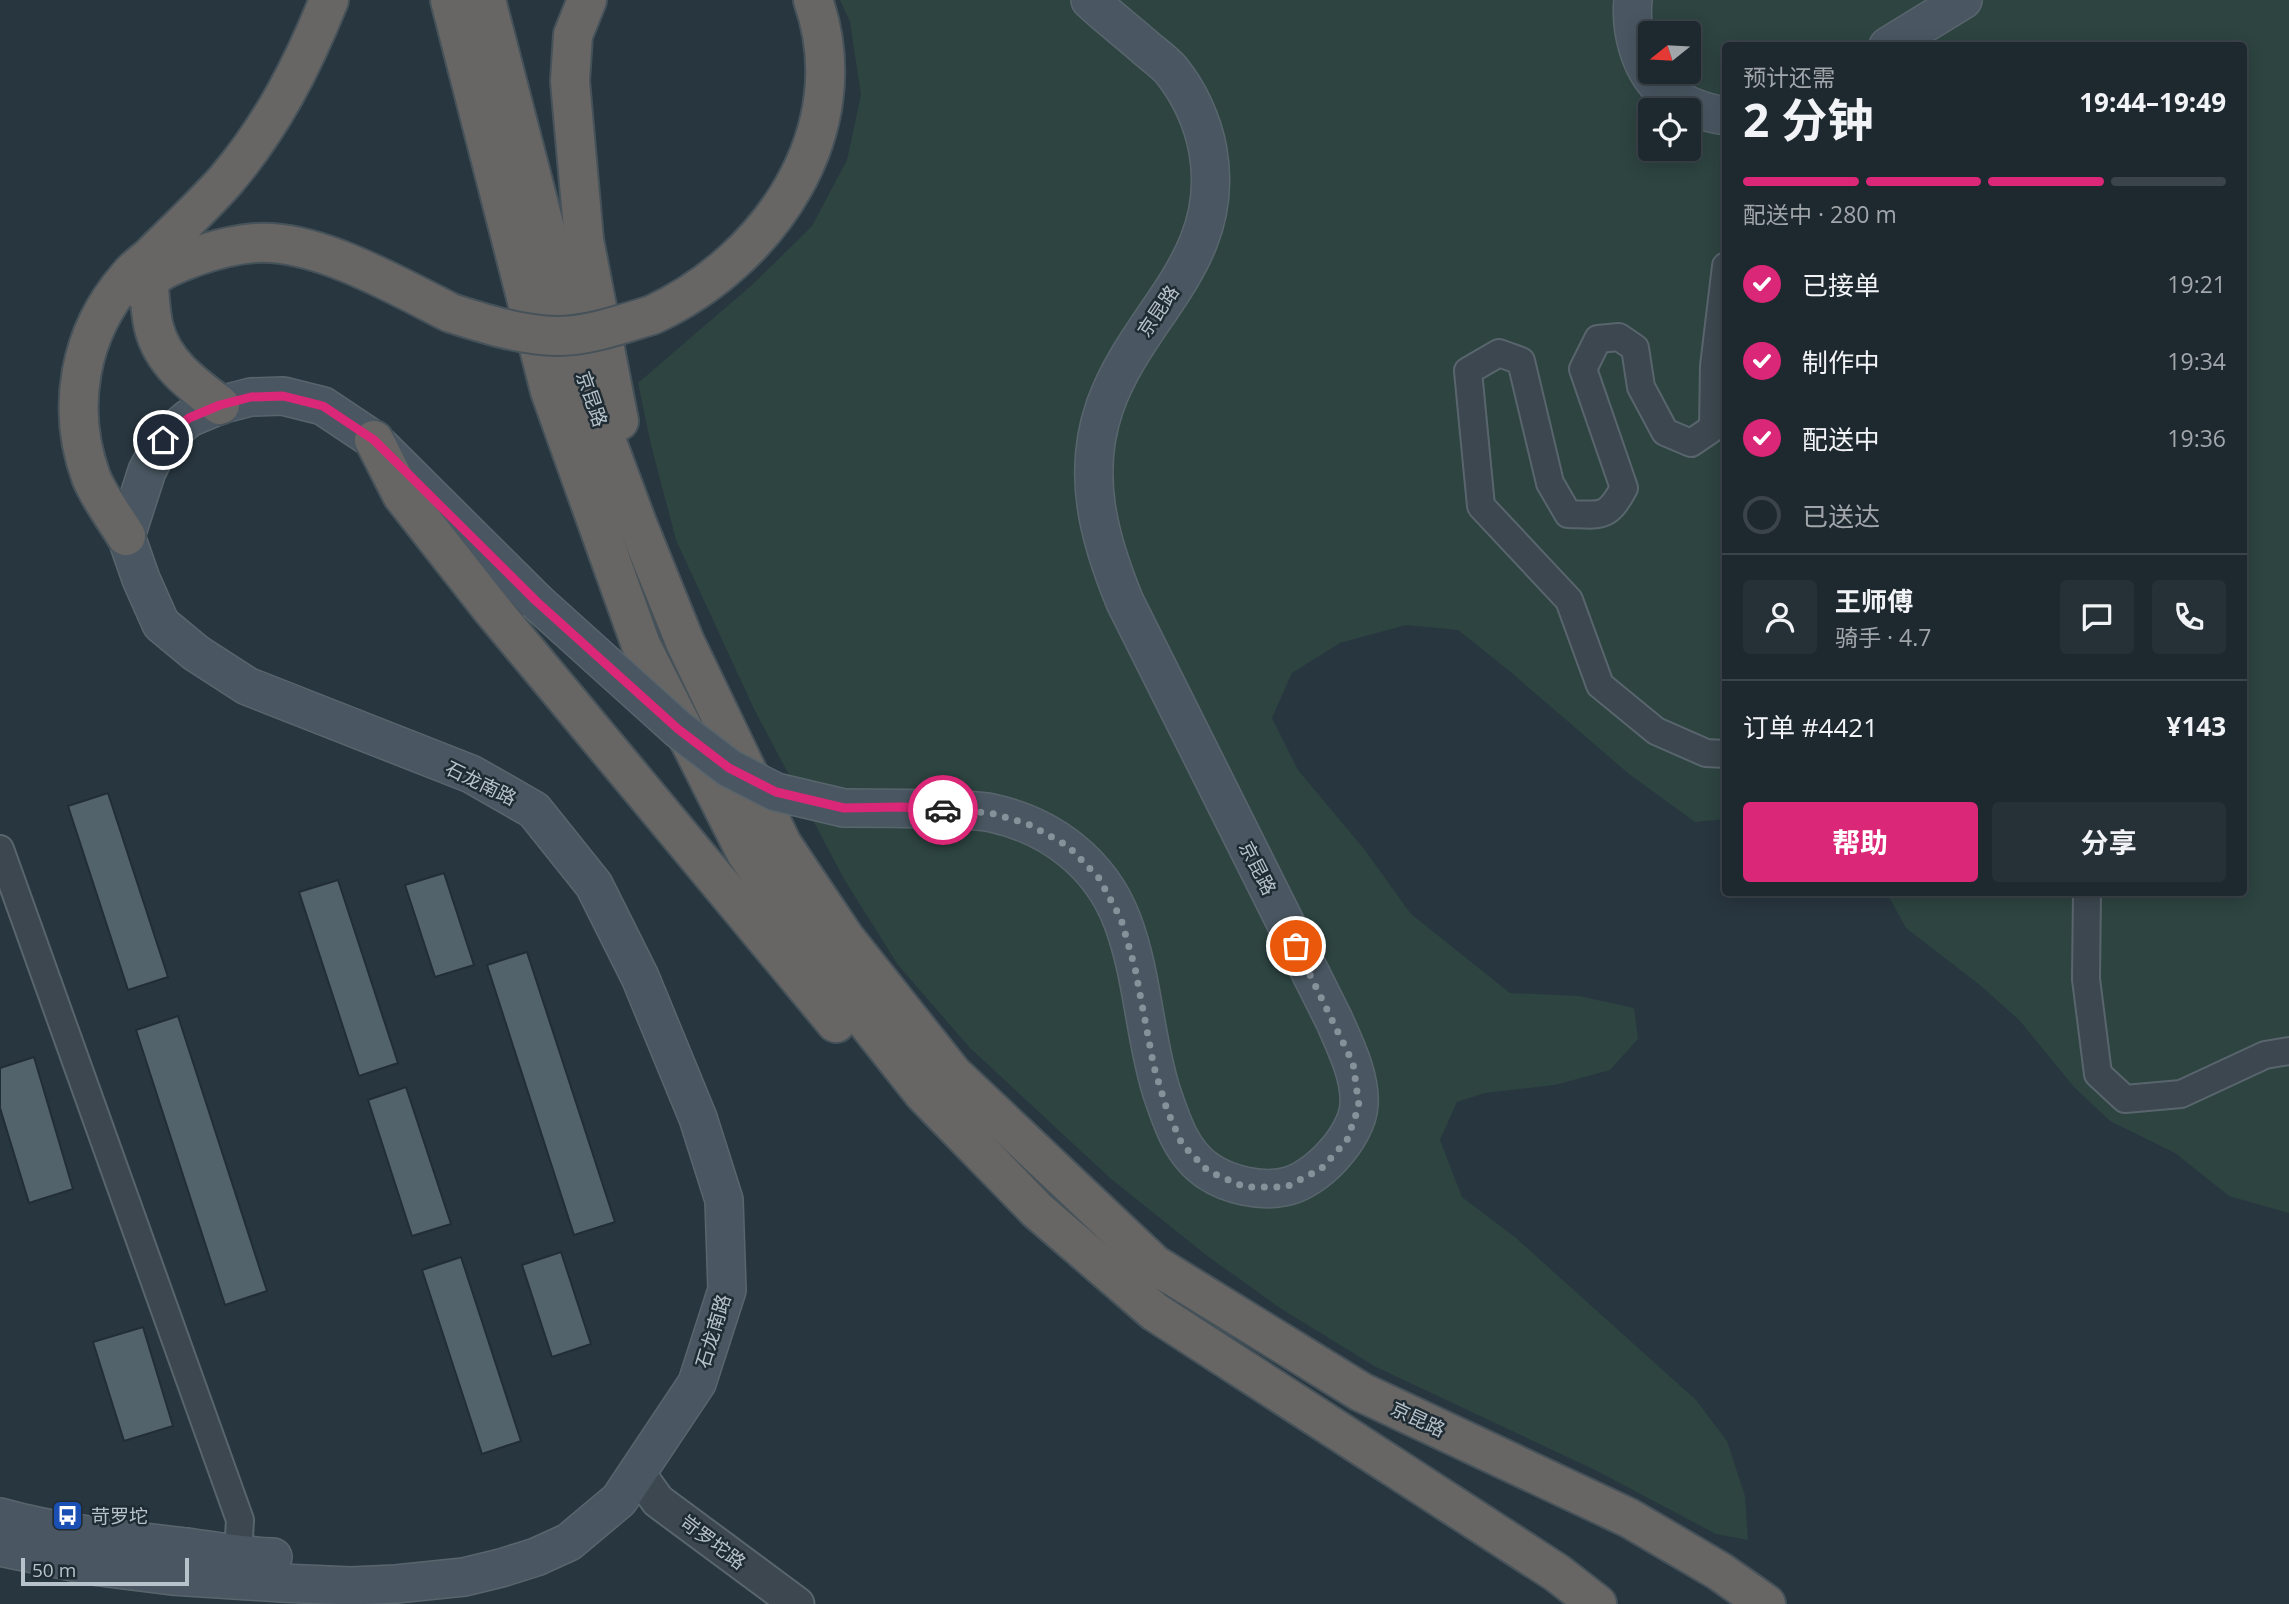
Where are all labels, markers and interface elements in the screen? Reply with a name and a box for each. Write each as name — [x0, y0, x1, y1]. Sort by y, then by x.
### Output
north arrow — [1638, 21, 1701, 84]
map controls — [1638, 21, 1701, 161]
text: 预计还需 — [1743, 61, 1835, 93]
text: 19:44–19:49 — [2079, 84, 2226, 120]
text: 2 分钟 — [1743, 88, 1873, 150]
button: locate — [1638, 98, 1701, 161]
text: 配送中 · 280 m — [1743, 198, 1897, 230]
icon: check — [1743, 265, 1781, 303]
text: 已接单 — [1802, 267, 1880, 303]
text: 19:21 — [2167, 268, 2226, 300]
street label: 京昆路 — [1131, 280, 1185, 342]
icon: check — [1743, 342, 1781, 380]
text: 制作中 — [1802, 344, 1880, 380]
text: 19:34 — [2167, 345, 2226, 377]
street label: 京昆路 — [570, 368, 614, 430]
pin — [133, 410, 193, 470]
icon: check — [1743, 419, 1781, 457]
icon: home — [144, 421, 182, 459]
text: 配送中 — [1802, 421, 1880, 457]
text: 19:36 — [2167, 422, 2226, 454]
text: 已送达 — [1802, 498, 1880, 534]
button: person — [1743, 580, 1817, 654]
button: chat — [2060, 580, 2134, 654]
button: phone — [2152, 580, 2226, 654]
text: 王师傅 — [1835, 583, 1913, 619]
text: 骑手 · 4.7 — [1835, 621, 1931, 653]
text: ¥143 — [2167, 708, 2226, 744]
text: 订单 #4421 — [1743, 709, 1878, 745]
street label: 石龙南路 — [441, 755, 521, 811]
courier — [908, 775, 978, 845]
icon: car — [924, 791, 962, 829]
button: 帮助 — [1743, 802, 1978, 882]
button: 分享 — [1992, 802, 2226, 882]
street label: 京昆路 — [1233, 837, 1283, 899]
pin — [1266, 916, 1326, 976]
icon: bag — [1277, 927, 1315, 965]
street label: 石龙南路 — [689, 1291, 737, 1371]
street label: 京昆路 — [1387, 1395, 1449, 1443]
bus stop icon: 苛罗坨 — [51, 1499, 85, 1533]
place label: 苛罗坨 — [91, 1503, 148, 1529]
street label: 岢罗坨路 — [675, 1509, 751, 1575]
scale bar — [21, 1555, 189, 1587]
text: 50 m — [32, 1557, 76, 1583]

